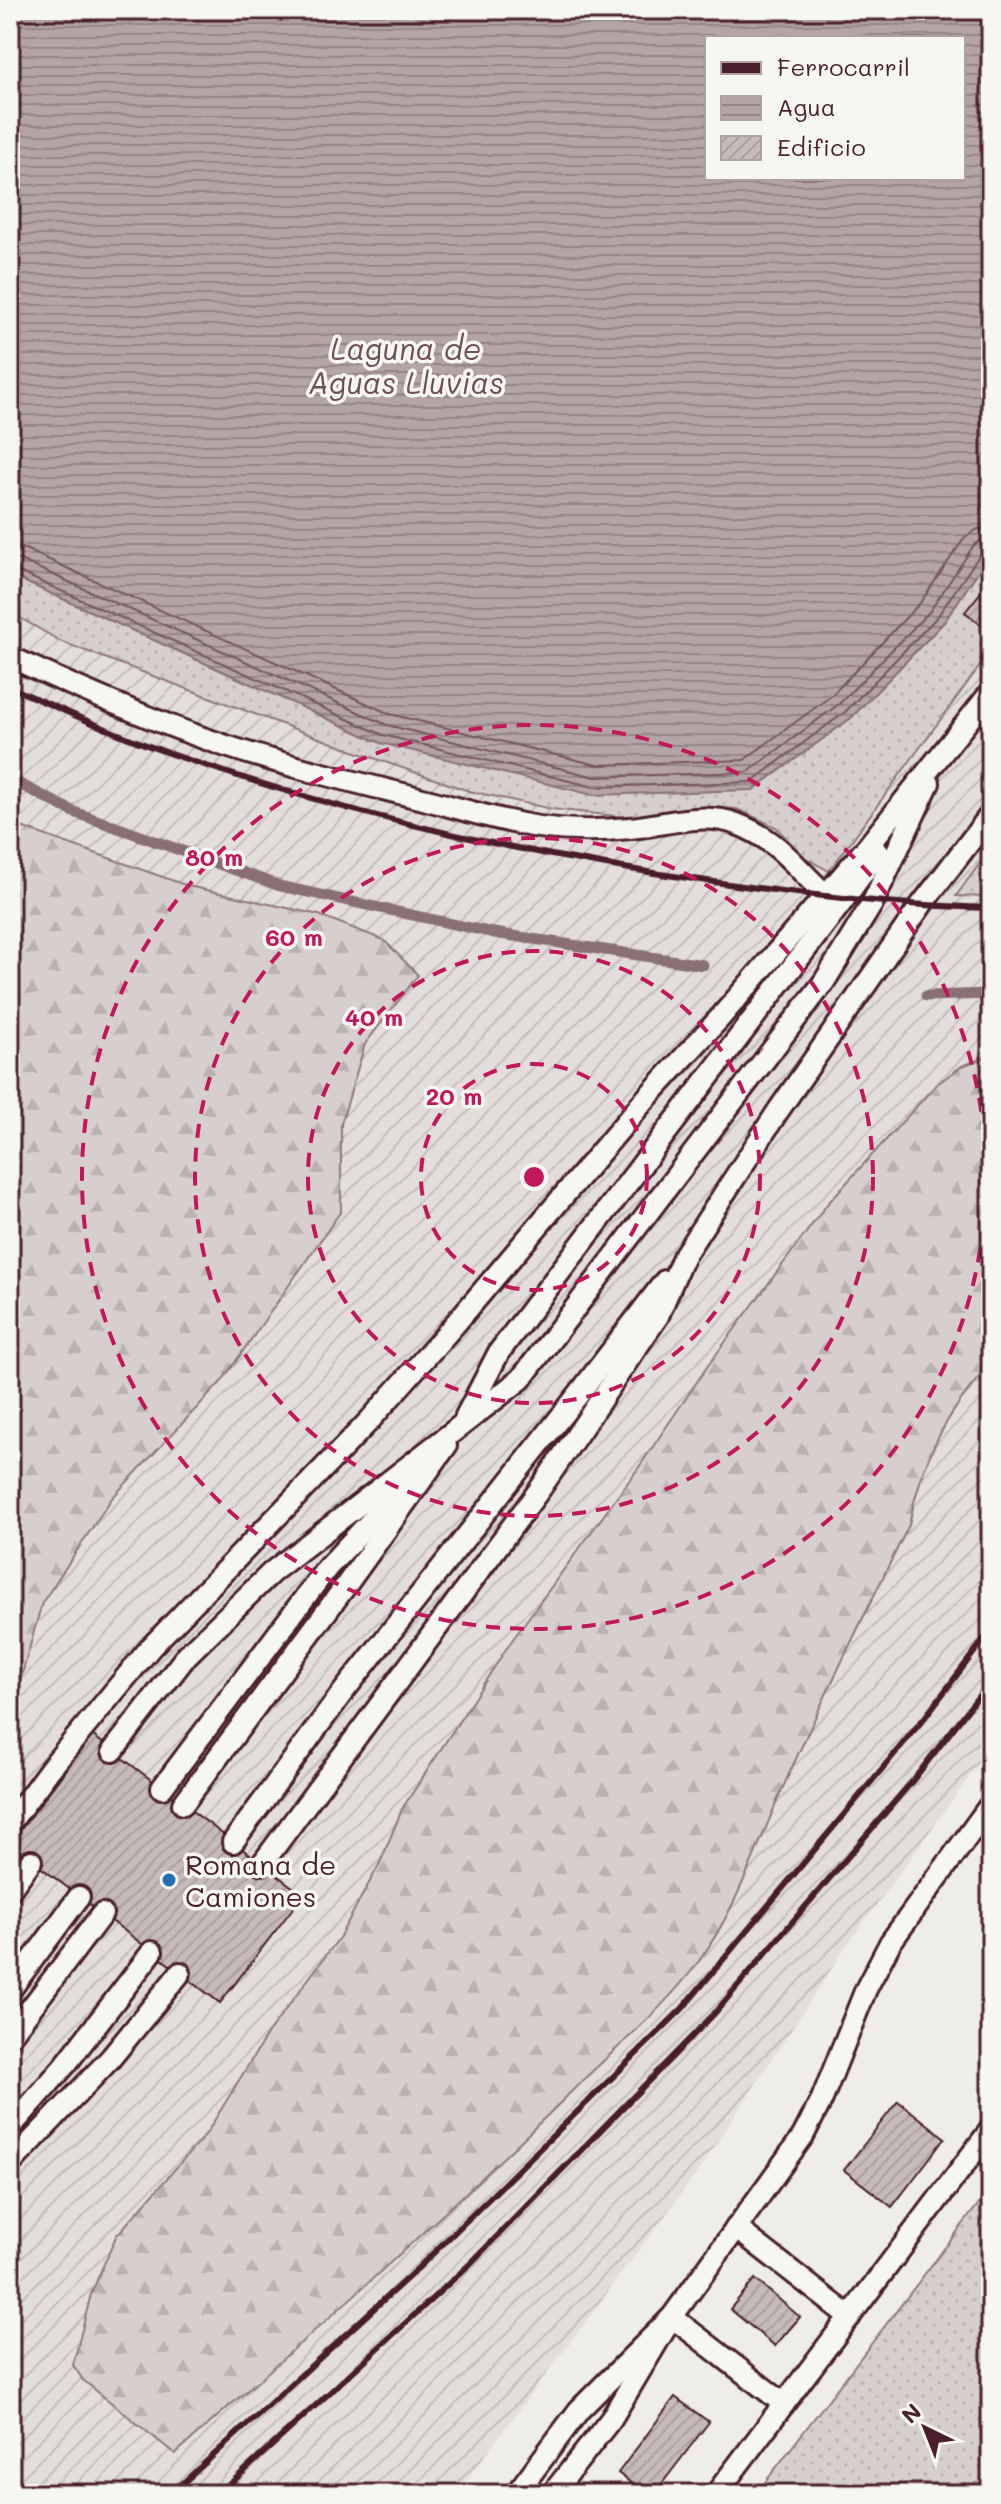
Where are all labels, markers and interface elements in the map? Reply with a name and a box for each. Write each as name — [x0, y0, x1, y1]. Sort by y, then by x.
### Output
legend — [705, 36, 965, 180]
text: Ferrocarril — [777, 51, 910, 82]
text: Agua — [777, 91, 836, 122]
text: Edificio — [777, 131, 866, 162]
water label: Laguna de Aguas Lluvias — [308, 328, 504, 402]
text: 80 m — [185, 841, 243, 872]
text: 60 m — [265, 921, 323, 952]
text: 40 m — [345, 1001, 403, 1032]
text: 20 m — [426, 1080, 482, 1111]
centre of rings — [520, 1163, 548, 1191]
place label: Romana de Camiones — [185, 1846, 336, 1914]
marker: Romana de Camiones — [160, 1871, 178, 1889]
north arrow — [885, 2388, 965, 2468]
text: N — [895, 2397, 927, 2429]

